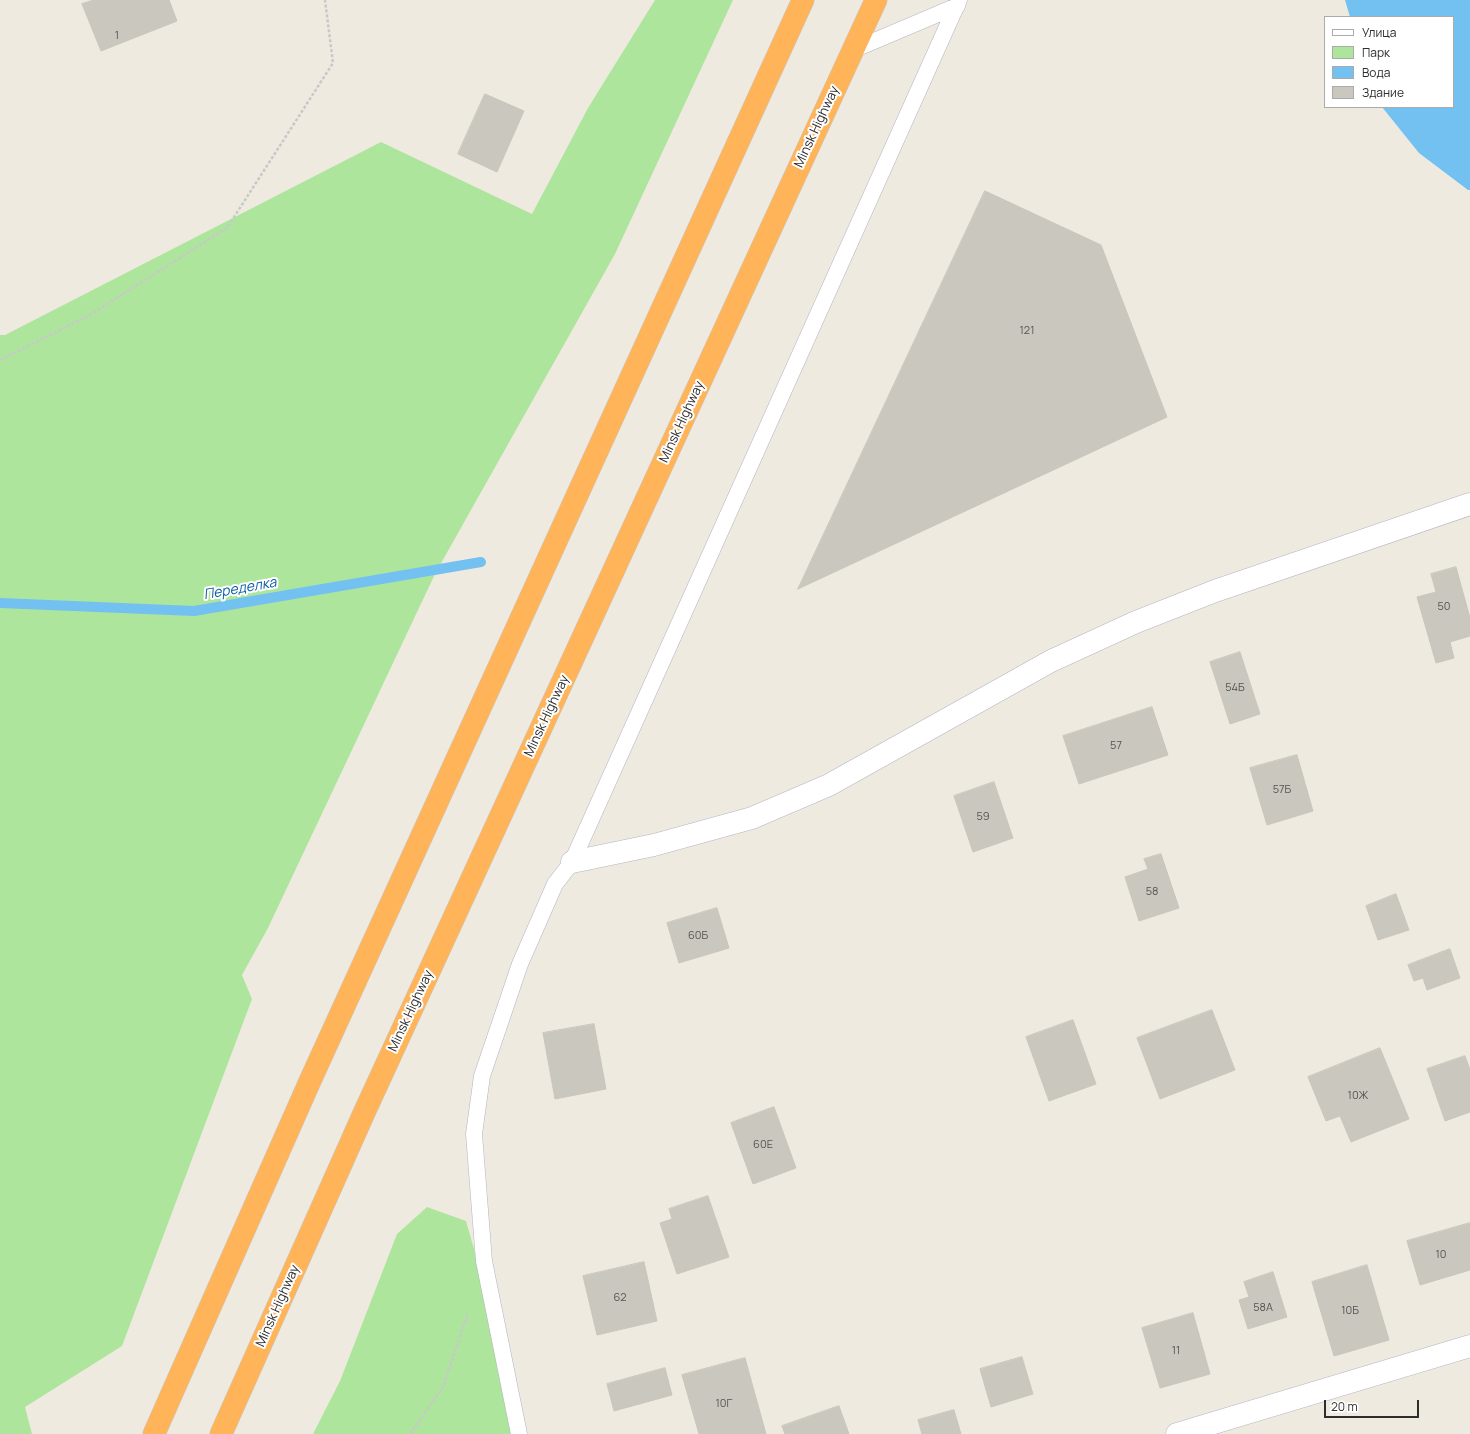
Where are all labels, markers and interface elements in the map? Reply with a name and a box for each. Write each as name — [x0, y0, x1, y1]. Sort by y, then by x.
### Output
legend — [1324, 16, 1454, 108]
text: Улица — [1362, 24, 1396, 41]
house number: 1 — [115, 29, 119, 43]
text: Парк — [1362, 44, 1390, 61]
text: Вода — [1362, 64, 1390, 81]
street label: Minsk Highway — [791, 84, 843, 170]
text: Здание — [1362, 84, 1404, 101]
house number: 121 — [1020, 324, 1034, 338]
street label: Minsk Highway — [656, 379, 708, 465]
water label: Переделка — [202, 574, 278, 604]
house number: 50 — [1437, 600, 1451, 614]
street label: Minsk Highway — [521, 673, 573, 759]
house number: 54Б — [1225, 681, 1245, 695]
house number: 57 — [1110, 739, 1122, 753]
house number: 57Б — [1273, 783, 1291, 797]
house number: 59 — [976, 810, 990, 824]
house number: 58 — [1146, 885, 1158, 899]
house number: 60Б — [688, 929, 708, 943]
street label: Minsk Highway — [385, 968, 437, 1054]
house number: 10Ж — [1348, 1089, 1368, 1103]
house number: 60Е — [753, 1138, 773, 1152]
house number: 10 — [1436, 1248, 1446, 1262]
street label: Minsk Highway — [253, 1263, 303, 1349]
house number: 62 — [613, 1291, 627, 1305]
house number: 58А — [1253, 1301, 1273, 1315]
house number: 10Б — [1341, 1304, 1359, 1318]
house number: 11 — [1172, 1344, 1180, 1358]
scale bar — [1326, 1392, 1421, 1418]
house number: 10Г — [716, 1397, 732, 1411]
text: 20 m — [1331, 1398, 1358, 1415]

